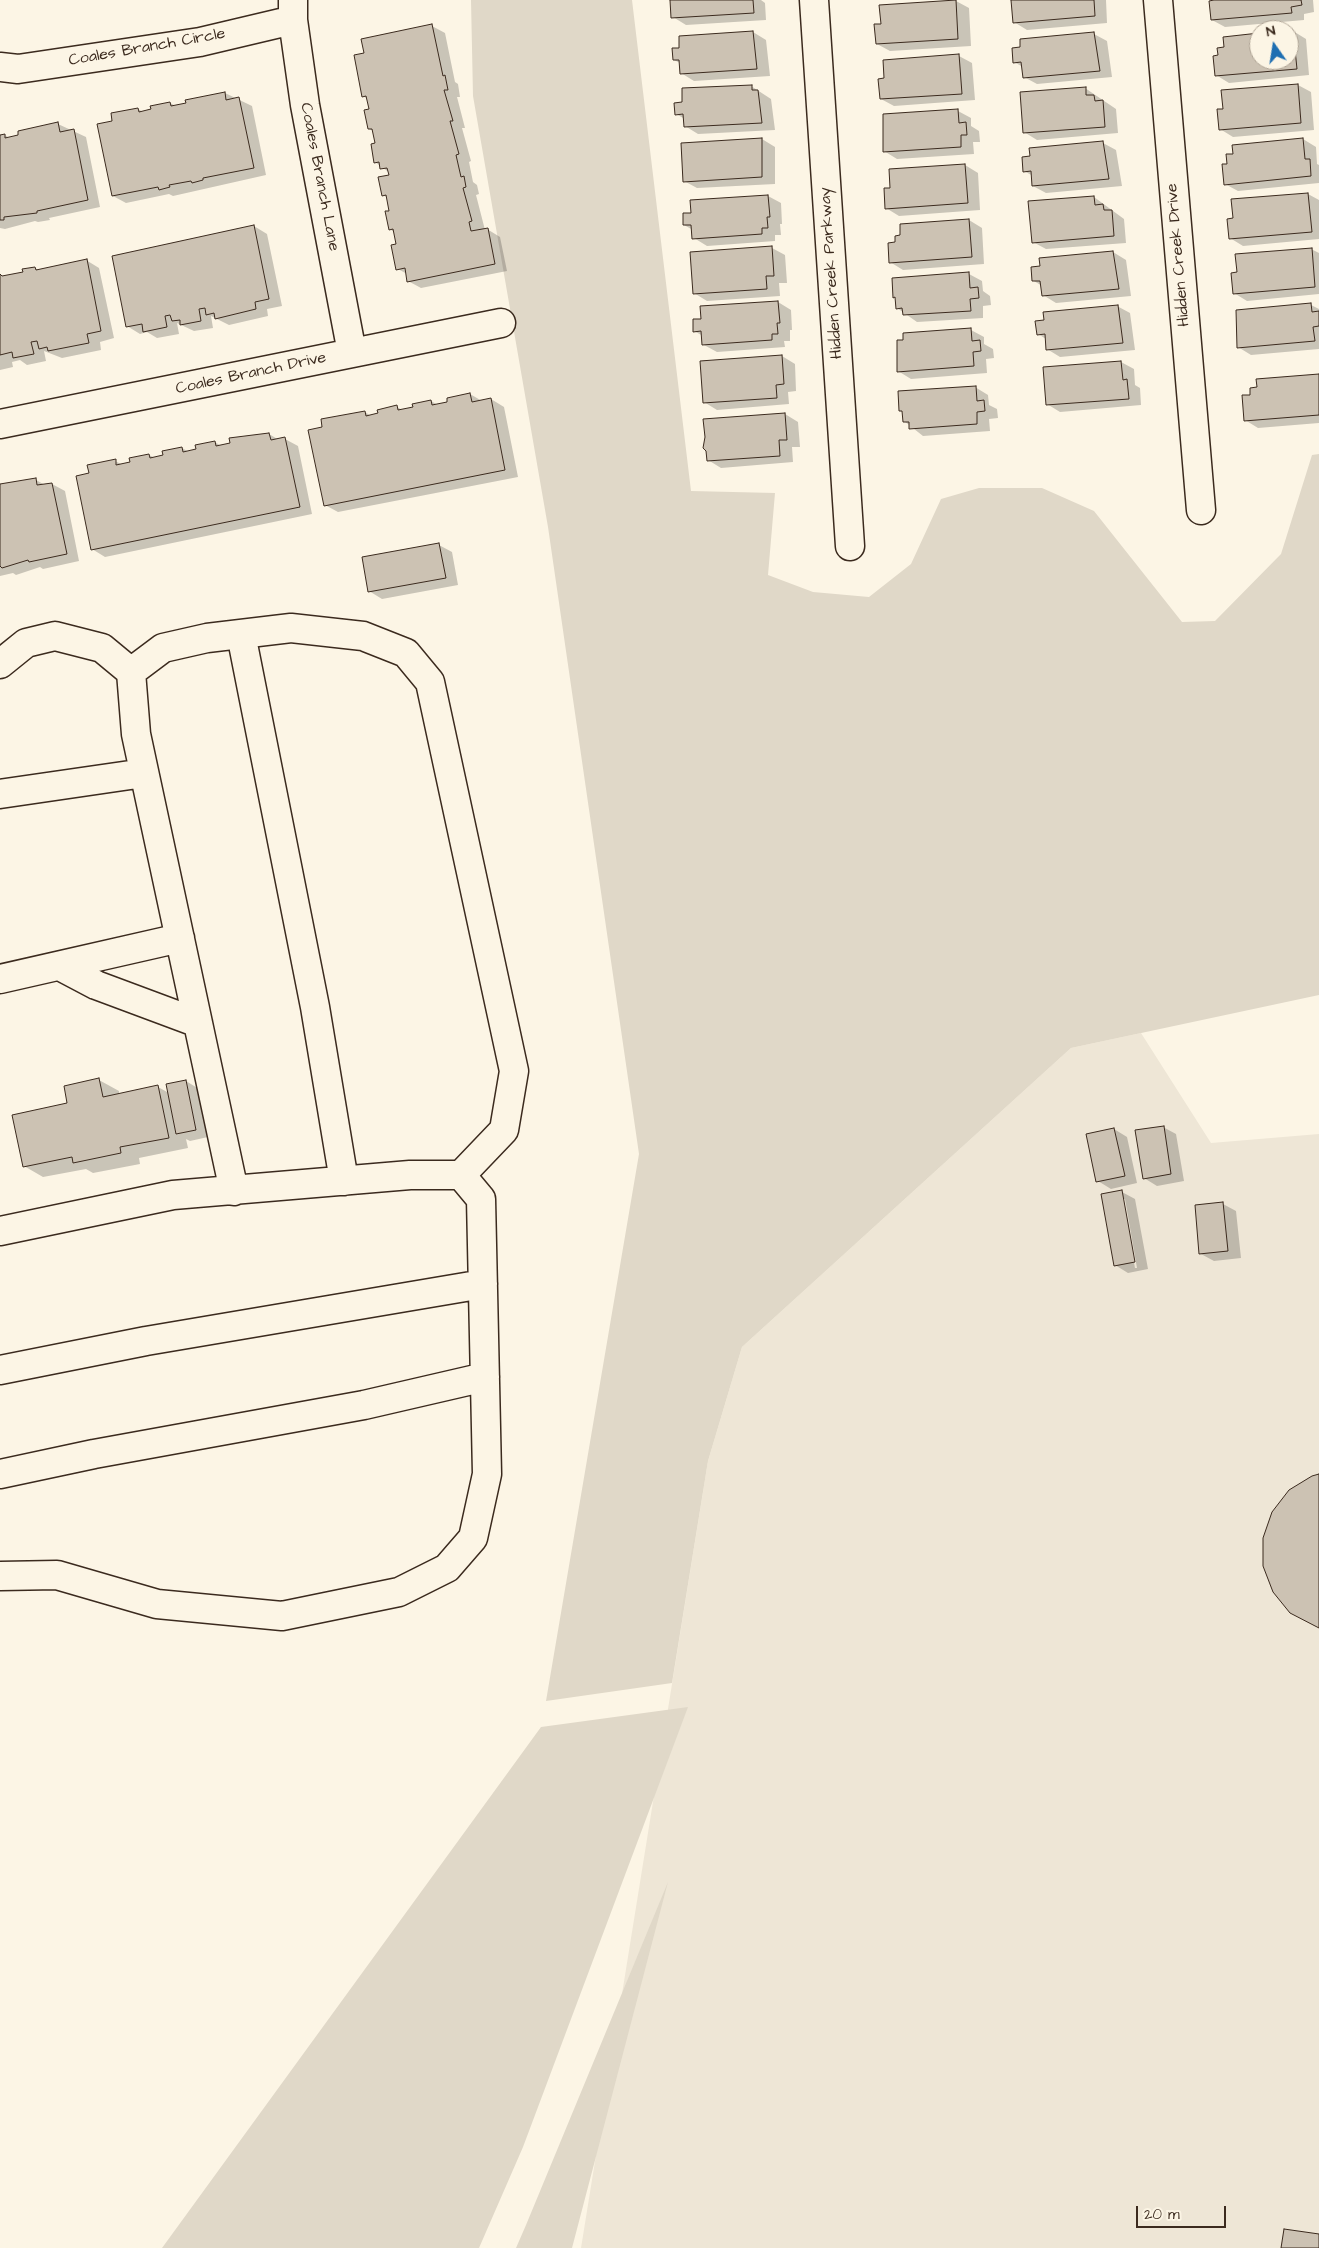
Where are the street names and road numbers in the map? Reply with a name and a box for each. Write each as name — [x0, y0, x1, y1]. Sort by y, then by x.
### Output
street label: Coales Branch Circle — [67, 25, 227, 71]
street label: Coales Branch Lane — [295, 101, 343, 253]
street label: Hidden Creek Drive — [1163, 183, 1195, 327]
street label: Hidden Creek Parkway — [816, 186, 848, 360]
street label: Coales Branch Drive — [174, 349, 328, 399]

